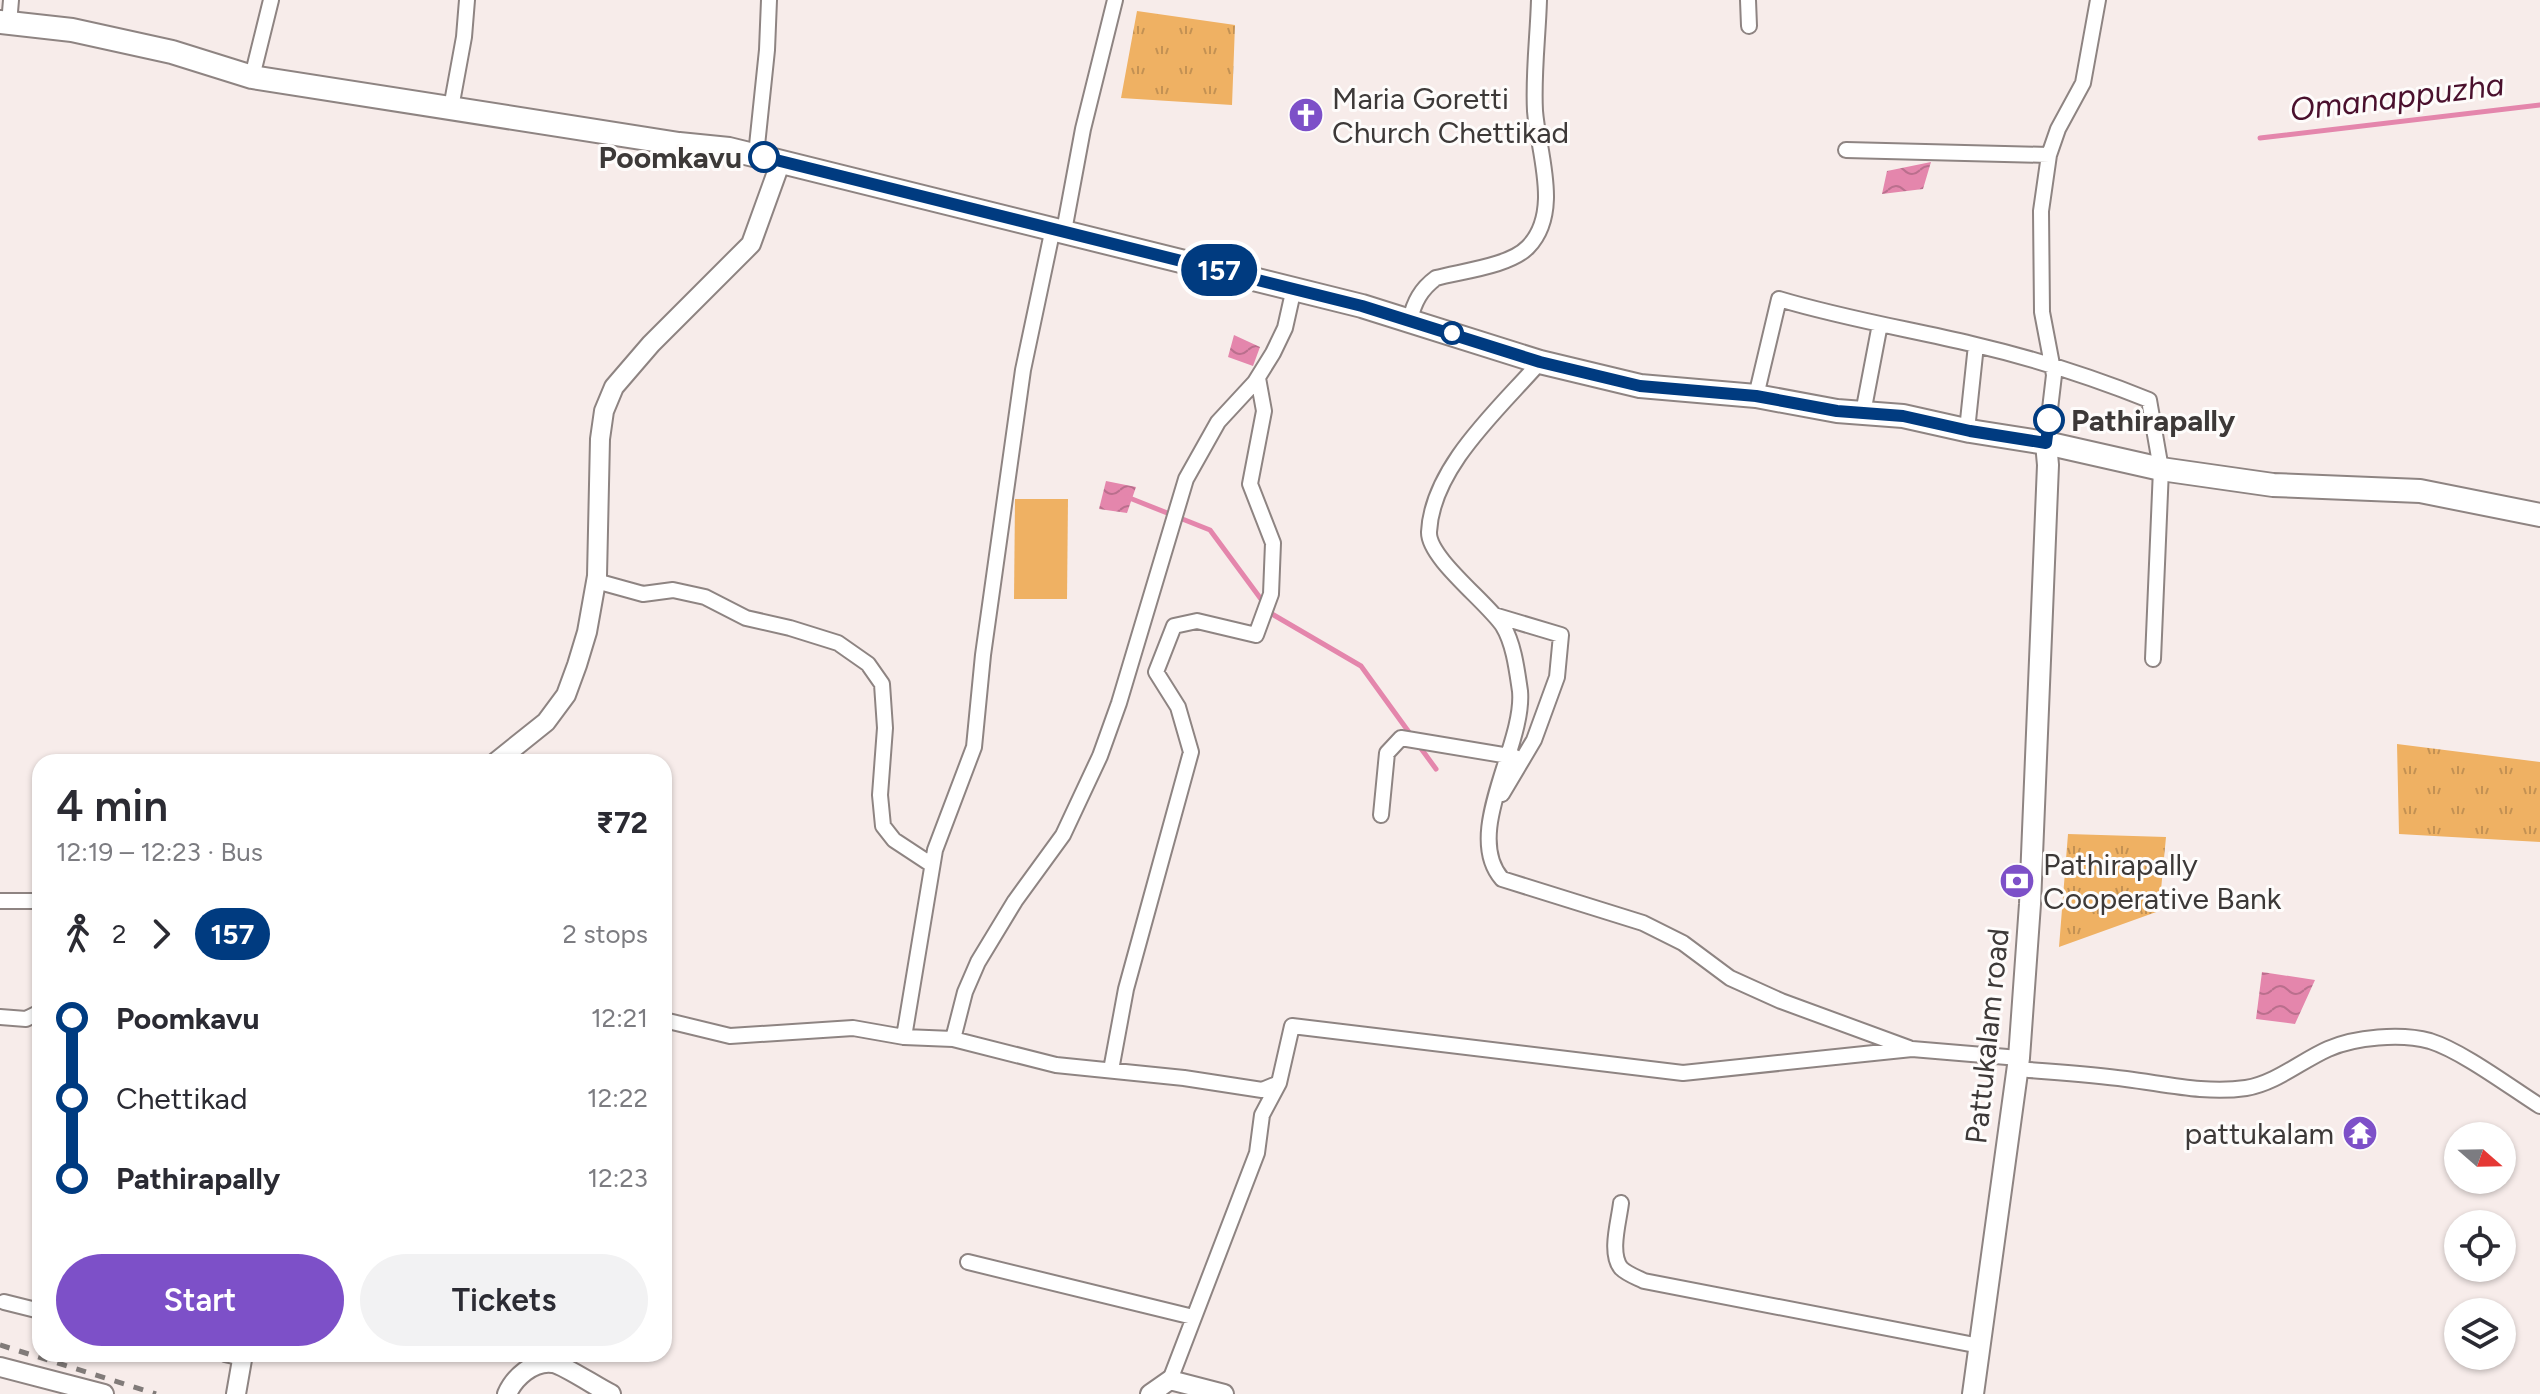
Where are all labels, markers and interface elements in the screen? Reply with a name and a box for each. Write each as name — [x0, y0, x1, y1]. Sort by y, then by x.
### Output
water label: Omanappuzha — [2288, 65, 2506, 129]
place label: Maria Goretti Church Chettikad — [1332, 80, 1569, 151]
church icon: Maria Goretti Church Chettikad — [1287, 96, 1325, 134]
place label: Poomkavu — [599, 139, 742, 176]
marker: Poomkavu — [749, 142, 779, 172]
line badge: 157 — [1173, 244, 1265, 296]
text: 157 — [1197, 253, 1241, 287]
unlabelled marker — [1441, 322, 1463, 344]
place label: Pathirapally — [2071, 402, 2236, 439]
marker: Pathirapally — [2034, 405, 2064, 435]
text: 4 min — [56, 779, 168, 832]
text: ₹72 — [596, 804, 648, 841]
text: 12:19 – 12:23 · Bus — [56, 836, 263, 868]
place label: Pathirapally Cooperative Bank — [2043, 846, 2282, 917]
bank icon: Pathirapally Cooperative Bank — [1998, 862, 2036, 900]
icon: walk — [56, 912, 100, 956]
icon: forward — [139, 912, 183, 956]
text: 157 — [211, 917, 254, 951]
text: 2 — [112, 918, 127, 950]
text: 2 stops — [563, 918, 648, 950]
street label: Pattukalam road — [1957, 926, 2017, 1146]
text: Poomkavu — [116, 1000, 259, 1037]
text: 12:21 — [591, 1002, 648, 1034]
text: Chettikad — [116, 1080, 248, 1117]
text: 12:22 — [587, 1082, 648, 1114]
temple icon: pattukalam — [2341, 1114, 2379, 1152]
place label: pattukalam — [2185, 1115, 2334, 1152]
north arrow — [2444, 1122, 2516, 1194]
map controls — [2444, 1122, 2516, 1370]
text: Pathirapally — [116, 1160, 280, 1197]
text: 12:23 — [587, 1162, 648, 1194]
button: locate — [2444, 1210, 2516, 1282]
button: Start — [56, 1254, 344, 1346]
button: Tickets — [360, 1254, 648, 1346]
button: layers — [2444, 1298, 2516, 1370]

